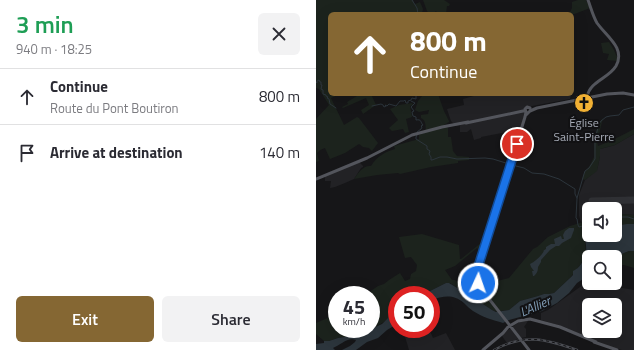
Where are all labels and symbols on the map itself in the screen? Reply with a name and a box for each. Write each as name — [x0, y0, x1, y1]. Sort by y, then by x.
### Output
church icon: Église Saint-Pierre — [573, 92, 595, 114]
place label: Église Saint-Pierre — [554, 113, 614, 146]
pin — [500, 127, 534, 161]
position arrow — [457, 262, 499, 304]
speed limit sign: 50 — [388, 286, 440, 338]
water label: L'Allier — [516, 290, 555, 322]

